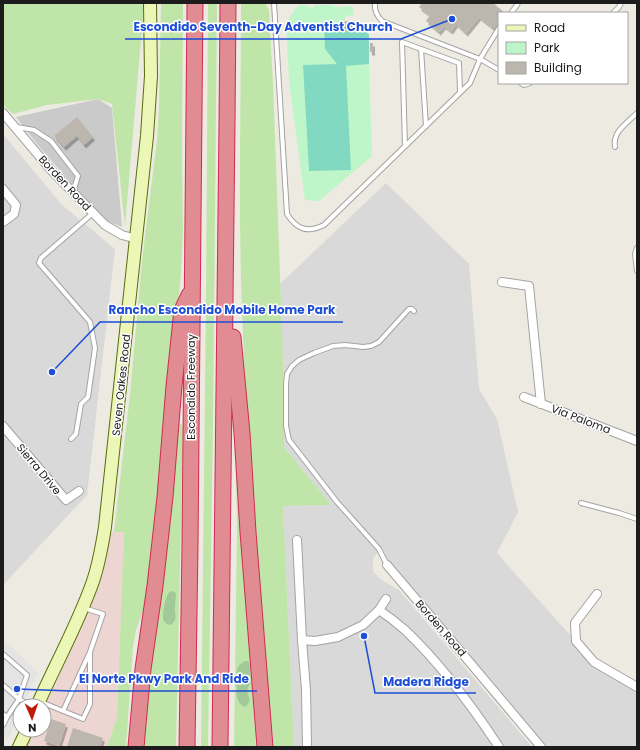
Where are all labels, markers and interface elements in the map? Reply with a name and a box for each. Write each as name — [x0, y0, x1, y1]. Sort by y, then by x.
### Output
legend — [498, 12, 628, 84]
callout: Escondido Seventh-Day Adventist Church — [125, 15, 401, 39]
text: Escondido Seventh-Day Adventist Church — [133, 18, 393, 35]
text: Road — [534, 19, 565, 36]
text: Park — [534, 39, 561, 56]
text: Building — [534, 59, 582, 76]
street label: Borden Road — [35, 152, 95, 214]
callout: Rancho Escondido Mobile Home Park — [100, 298, 343, 322]
text: Rancho Escondido Mobile Home Park — [109, 301, 336, 318]
street label: Seven Oakes Road — [108, 333, 134, 437]
street label: Escondido Freeway — [183, 333, 199, 440]
street label: Via Paloma — [549, 400, 613, 438]
street label: Sierra Drive — [13, 440, 65, 498]
street label: Borden Road — [412, 596, 470, 660]
callout: El Norte Pkwy Park And Ride — [71, 667, 257, 691]
callout: Madera Ridge — [375, 669, 476, 693]
text: El Norte Pkwy Park And Ride — [79, 670, 250, 687]
text: Madera Ridge — [383, 673, 469, 690]
north arrow — [12, 698, 52, 738]
text: N — [28, 720, 37, 736]

